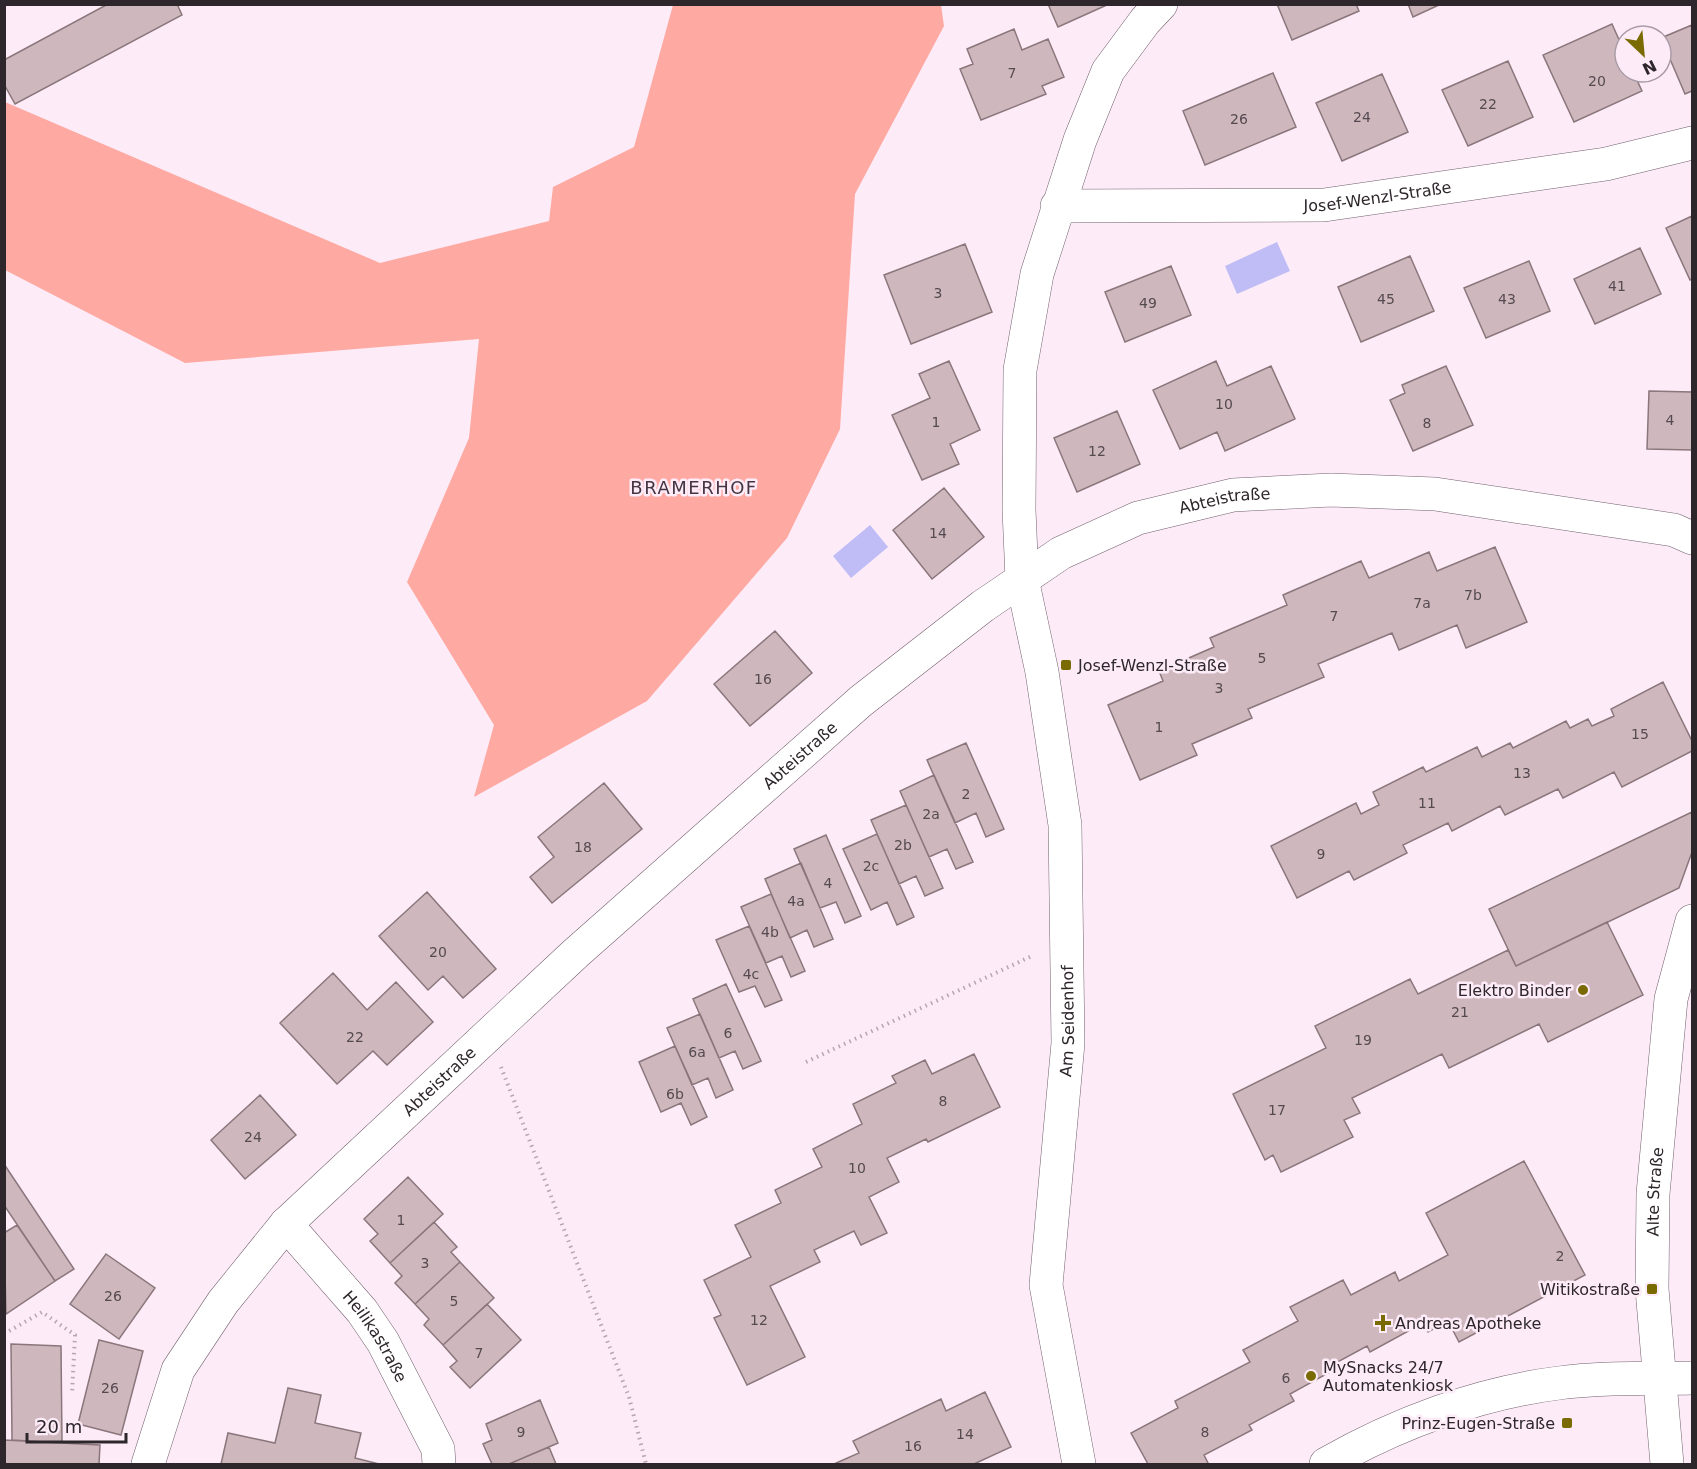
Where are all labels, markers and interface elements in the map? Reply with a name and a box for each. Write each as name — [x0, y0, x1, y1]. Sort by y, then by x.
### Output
north arrow — [1613, 24, 1673, 84]
text: N — [1639, 56, 1660, 79]
house number: 7 — [1008, 65, 1016, 81]
house number: 20 — [1588, 73, 1606, 89]
house number: 22 — [1479, 96, 1497, 112]
house number: 24 — [1353, 109, 1371, 125]
house number: 26 — [1230, 111, 1248, 127]
street label: Josef-Wenzl-Straße — [1303, 178, 1453, 215]
house number: 41 — [1608, 278, 1626, 294]
house number: 3 — [934, 285, 942, 301]
house number: 45 — [1377, 291, 1395, 307]
house number: 43 — [1498, 291, 1516, 307]
house number: 49 — [1139, 295, 1157, 311]
house number: 10 — [1215, 396, 1233, 412]
house number: 4 — [1666, 412, 1675, 428]
house number: 1 — [932, 414, 940, 430]
house number: 8 — [1423, 415, 1431, 431]
house number: 12 — [1088, 443, 1106, 459]
district label: BRAMERHOF — [630, 477, 758, 498]
street label: Abteistraße — [1177, 484, 1271, 518]
house number: 14 — [929, 525, 947, 541]
house number: 7b — [1464, 587, 1482, 603]
house number: 7a — [1413, 595, 1431, 611]
house number: 7 — [1330, 608, 1338, 624]
house number: 5 — [1258, 650, 1266, 666]
place label: Josef-Wenzl-Straße — [1077, 656, 1227, 675]
marker: Josef-Wenzl-Straße — [1059, 658, 1073, 672]
house number: 16 — [754, 671, 772, 687]
house number: 3 — [1215, 680, 1223, 696]
street label: Abteistraße — [759, 718, 841, 793]
house number: 1 — [1155, 719, 1163, 735]
house number: 15 — [1631, 726, 1649, 742]
house number: 13 — [1513, 765, 1531, 781]
house number: 2 — [962, 786, 970, 802]
house number: 11 — [1418, 795, 1436, 811]
house number: 2a — [922, 806, 940, 822]
house number: 2b — [894, 837, 912, 853]
house number: 18 — [574, 839, 592, 855]
house number: 9 — [1317, 846, 1325, 862]
house number: 2c — [863, 858, 879, 874]
house number: 4 — [824, 875, 833, 891]
house number: 4a — [787, 893, 805, 909]
house number: 4b — [761, 924, 779, 940]
house number: 20 — [429, 944, 447, 960]
street label: Am Seidenhof — [1056, 965, 1078, 1078]
house number: 4c — [743, 966, 759, 982]
place label: Elektro Binder — [1458, 981, 1571, 1000]
marker: Elektro Binder — [1576, 983, 1590, 997]
house number: 21 — [1451, 1004, 1469, 1020]
house number: 6 — [724, 1025, 733, 1041]
house number: 22 — [346, 1029, 364, 1045]
house number: 19 — [1354, 1032, 1372, 1048]
street label: Abteistraße — [399, 1043, 480, 1120]
house number: 6a — [688, 1044, 706, 1060]
house number: 6b — [666, 1086, 684, 1102]
house number: 8 — [939, 1093, 947, 1109]
house number: 17 — [1268, 1102, 1286, 1118]
house number: 24 — [244, 1129, 262, 1145]
street label: Alte Straße — [1644, 1146, 1667, 1236]
house number: 10 — [848, 1160, 866, 1176]
house number: 1 — [397, 1212, 405, 1228]
house number: 2 — [1556, 1248, 1564, 1264]
house number: 3 — [421, 1255, 429, 1271]
place label: Witikostraße — [1540, 1280, 1640, 1299]
marker: Witikostraße — [1645, 1282, 1659, 1296]
street label: Heilikastraße — [339, 1287, 411, 1385]
house number: 26 — [104, 1288, 122, 1304]
house number: 5 — [450, 1293, 458, 1309]
house number: 12 — [750, 1312, 768, 1328]
place label: Andreas Apotheke — [1395, 1314, 1541, 1333]
marker: Andreas Apotheke — [1376, 1316, 1390, 1330]
house number: 7 — [475, 1345, 483, 1361]
place label: MySnacks 24/7 Automatenkiosk — [1323, 1358, 1454, 1395]
marker: MySnacks 24/7 Automatenkiosk — [1304, 1369, 1318, 1383]
house number: 6 — [1282, 1370, 1291, 1386]
house number: 26 — [101, 1380, 119, 1396]
scale bar — [27, 1406, 126, 1444]
place label: Prinz-Eugen-Straße — [1401, 1414, 1555, 1433]
text: 20 m — [36, 1416, 82, 1437]
marker: Prinz-Eugen-Straße — [1560, 1416, 1574, 1430]
house number: 9 — [517, 1424, 525, 1440]
house number: 8 — [1201, 1424, 1209, 1440]
house number: 14 — [956, 1426, 974, 1442]
house number: 16 — [904, 1438, 922, 1454]

